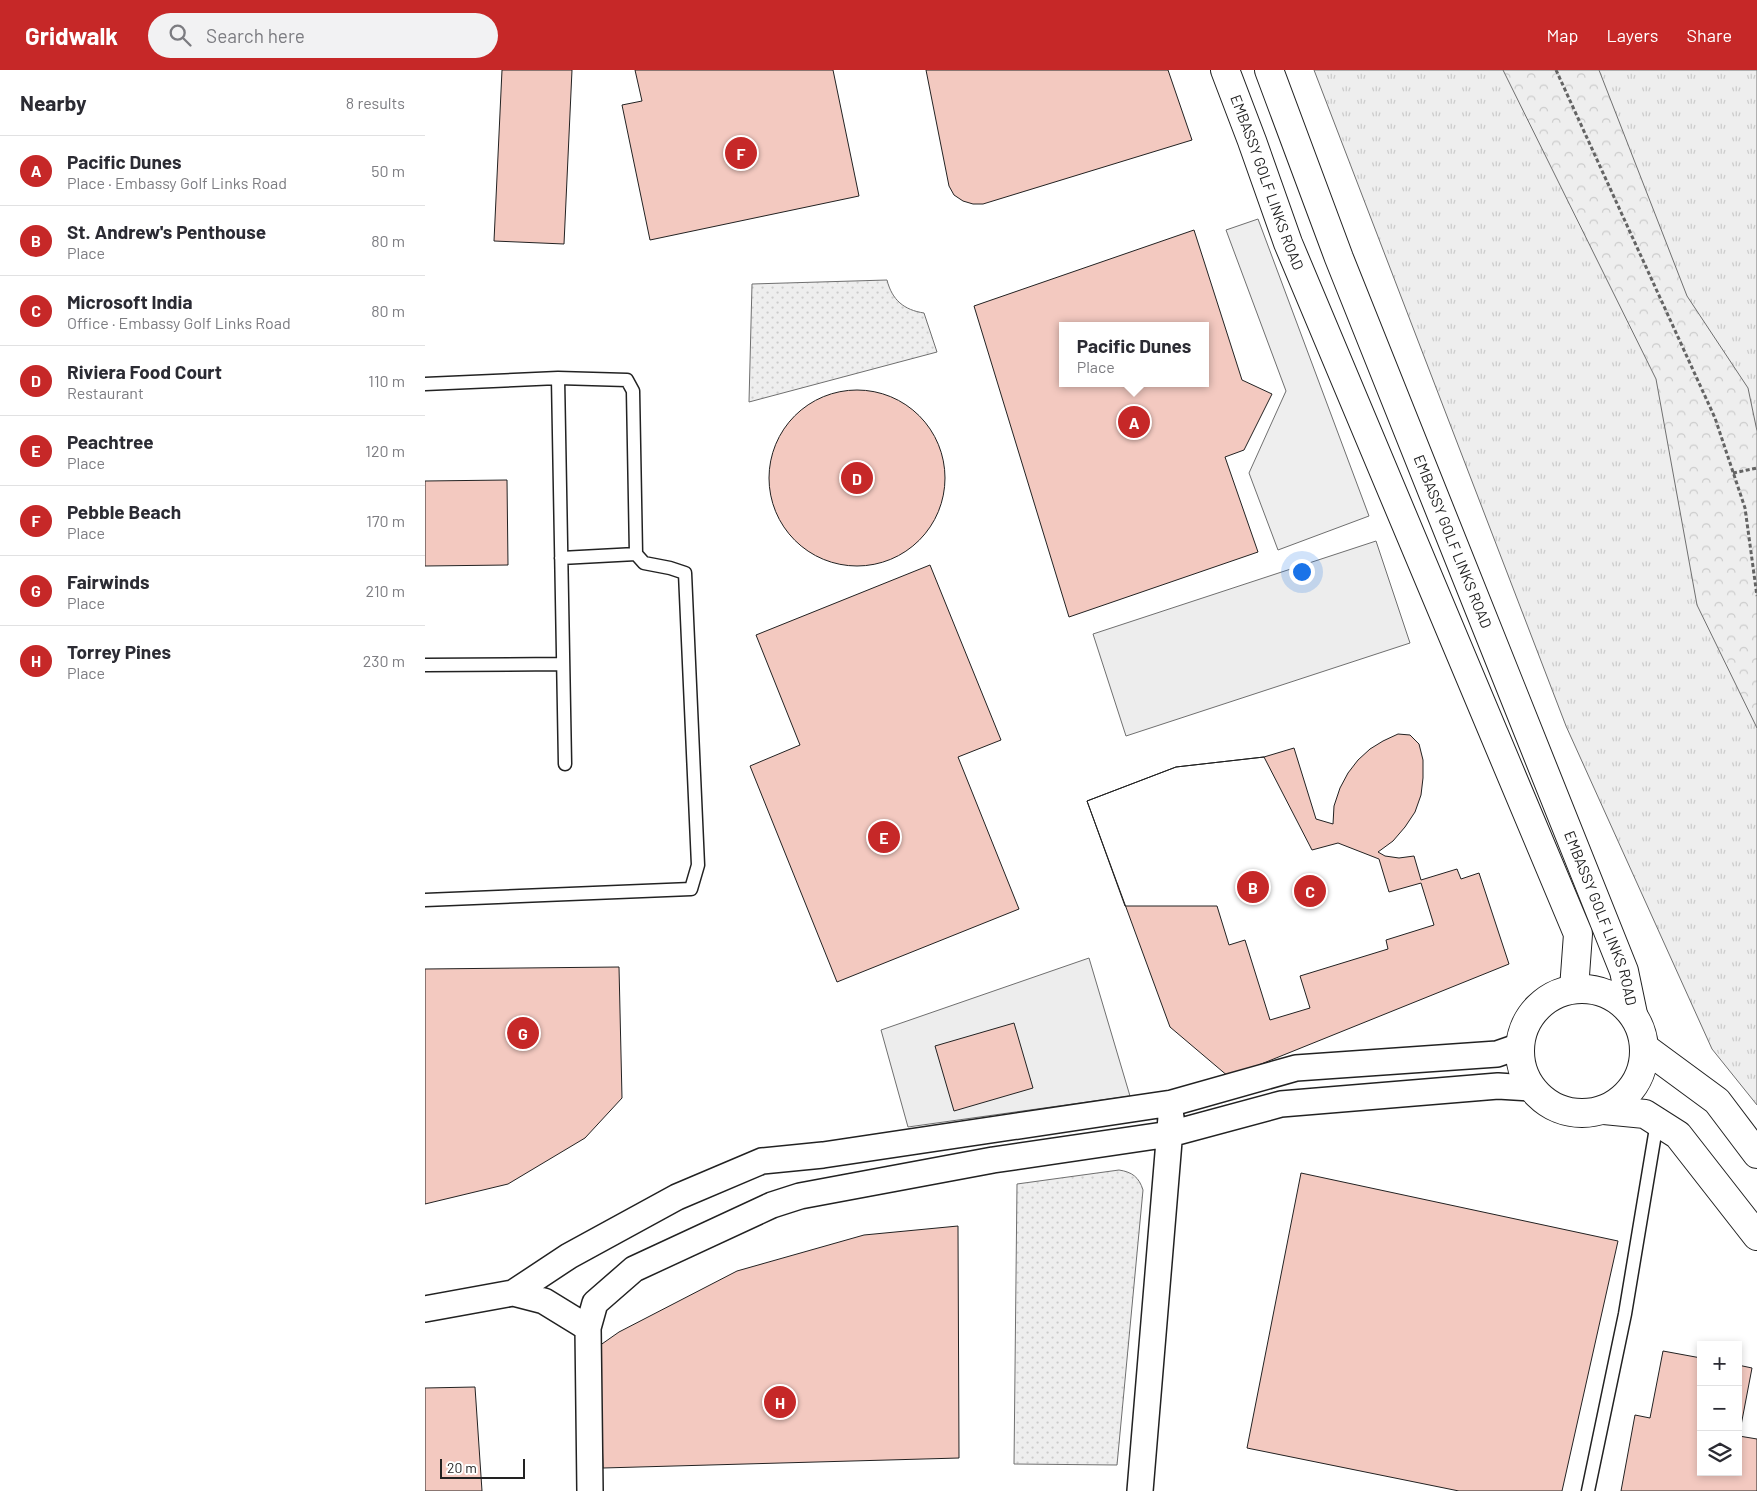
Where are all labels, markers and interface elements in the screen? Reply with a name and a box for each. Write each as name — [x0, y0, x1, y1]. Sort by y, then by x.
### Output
search box — [148, 13, 498, 58]
text: Gridwalk — [25, 21, 118, 50]
icon: search — [166, 21, 194, 49]
text: Search here — [206, 24, 305, 47]
text: Map — [1546, 24, 1578, 46]
text: Layers — [1606, 24, 1659, 46]
text: Share — [1687, 24, 1732, 46]
text: Nearby — [20, 90, 86, 115]
street label: EMBASSY GOLF LINKS ROAD — [1227, 92, 1308, 272]
text: 8 results — [346, 93, 405, 112]
pin: F — [725, 134, 757, 172]
text: Pacific Dunes — [67, 150, 182, 173]
text: A — [31, 161, 41, 180]
text: 50 m — [371, 161, 405, 180]
text: Place · Embassy Golf Links Road — [67, 173, 287, 192]
text: St. Andrew's Penthouse — [67, 220, 266, 243]
text: B — [31, 231, 41, 250]
text: 80 m — [371, 231, 405, 250]
text: Place — [67, 243, 105, 262]
text: Microsoft India — [67, 290, 192, 313]
text: C — [31, 301, 41, 320]
text: 80 m — [371, 301, 405, 320]
text: Office · Embassy Golf Links Road — [67, 313, 291, 332]
popup — [1059, 322, 1209, 387]
text: Pacific Dunes — [1077, 334, 1191, 357]
text: Place — [1077, 357, 1115, 376]
text: Riviera Food Court — [67, 360, 222, 383]
text: D — [31, 371, 41, 390]
text: 110 m — [368, 371, 405, 390]
text: Restaurant — [67, 383, 144, 402]
pin: A — [1118, 403, 1150, 441]
text: Peachtree — [67, 430, 154, 453]
text: E — [31, 441, 41, 460]
text: 120 m — [365, 441, 405, 460]
street label: EMBASSY GOLF LINKS ROAD — [1411, 452, 1496, 631]
text: Place — [67, 453, 105, 472]
pin: D — [841, 459, 873, 497]
text: Pebble Beach — [67, 500, 181, 523]
text: F — [32, 511, 40, 530]
text: 170 m — [366, 511, 405, 530]
text: Place — [67, 523, 105, 542]
your location — [1289, 559, 1315, 585]
text: Fairwinds — [67, 570, 149, 593]
text: G — [31, 581, 41, 600]
text: 210 m — [366, 581, 405, 600]
text: Place — [67, 593, 105, 612]
text: Torrey Pines — [67, 640, 171, 663]
text: H — [31, 651, 41, 670]
text: 230 m — [363, 651, 405, 670]
text: Place — [67, 663, 105, 682]
pin: E — [868, 818, 900, 856]
street label: EMBASSY GOLF LINKS ROAD — [1561, 828, 1641, 1007]
pin: B — [1237, 868, 1269, 906]
pin: C — [1294, 872, 1326, 910]
pin: G — [507, 1014, 539, 1052]
map controls — [1697, 1341, 1742, 1476]
button: + — [1697, 1341, 1742, 1386]
pin: H — [764, 1383, 796, 1421]
button: − — [1697, 1386, 1742, 1431]
button: layers — [1697, 1431, 1742, 1476]
scale bar — [440, 1456, 525, 1479]
text: 20 m — [447, 1459, 477, 1476]

